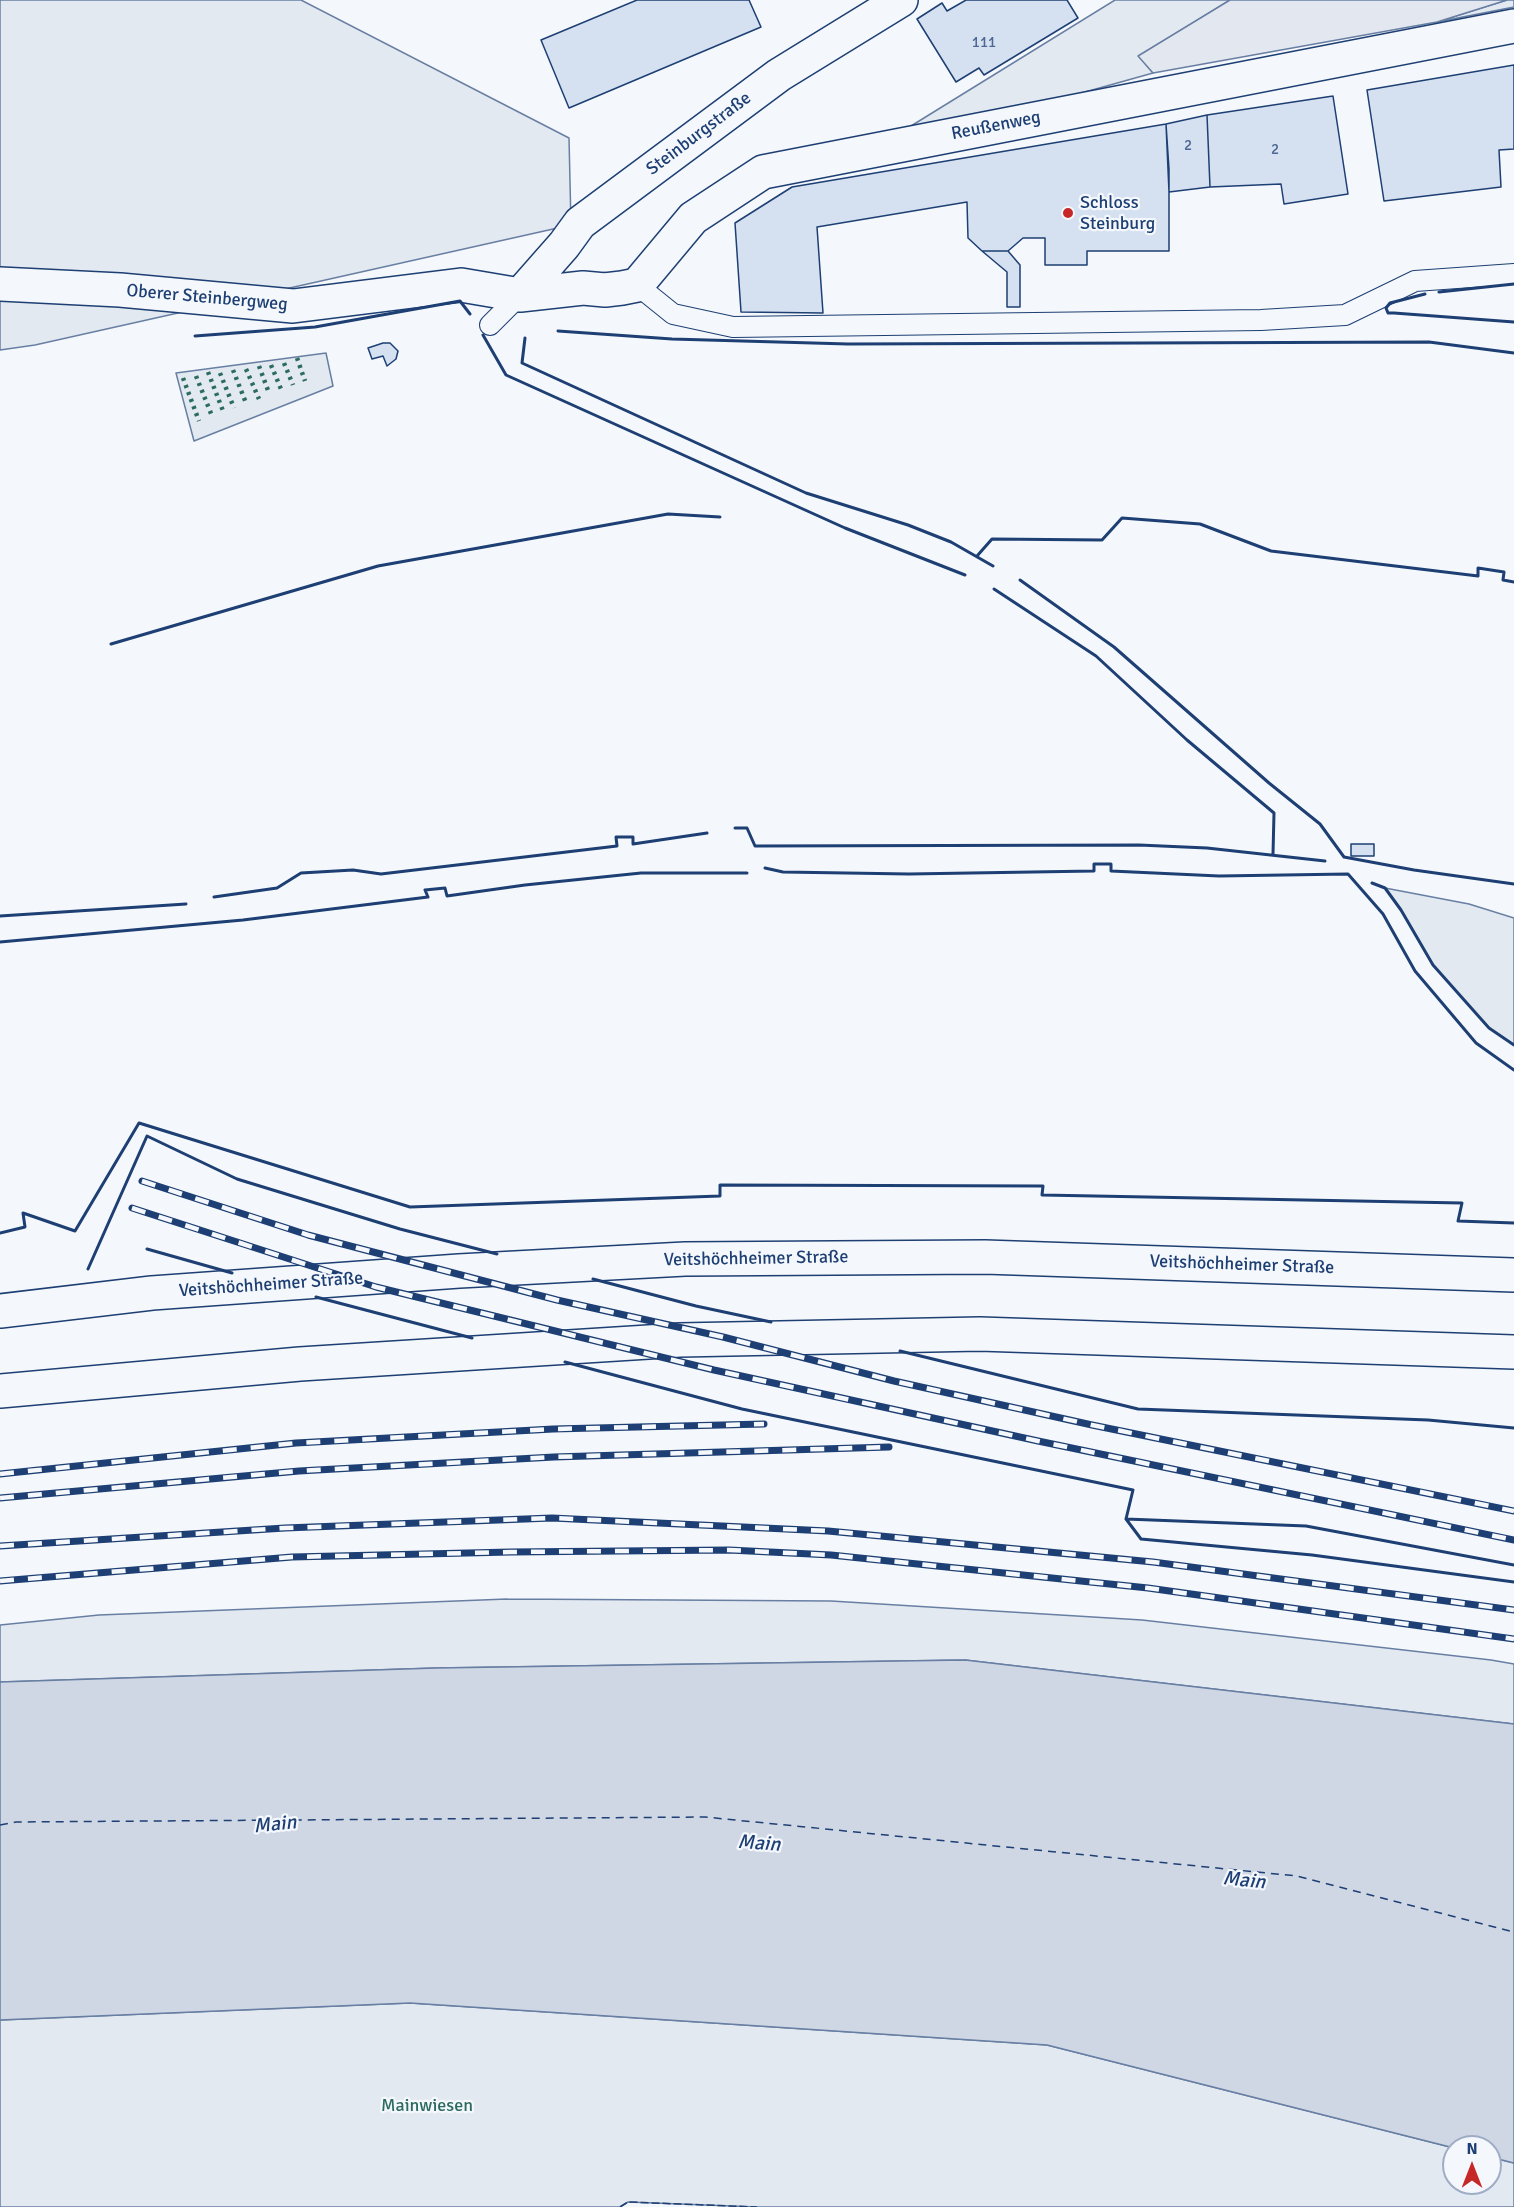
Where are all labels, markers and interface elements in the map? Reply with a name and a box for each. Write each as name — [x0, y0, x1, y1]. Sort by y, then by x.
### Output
house number: 111 — [972, 34, 996, 52]
street label: Steinburgstraße — [642, 88, 756, 180]
street label: Reußenweg — [949, 107, 1043, 145]
house number: 2 — [1184, 137, 1192, 155]
house number: 2 — [1271, 141, 1279, 159]
place label: Schloss Steinburg — [1080, 192, 1155, 234]
marker: Schloss Steinburg — [1061, 206, 1075, 220]
street label: Oberer Steinbergweg — [125, 280, 289, 316]
street label: Veitshöchheimer Straße — [663, 1247, 849, 1271]
street label: Veitshöchheimer Straße — [1149, 1251, 1335, 1279]
street label: Veitshöchheimer Straße — [178, 1268, 364, 1302]
water label: Main — [253, 1811, 297, 1839]
water label: Main — [737, 1831, 781, 1857]
water label: Main — [1222, 1867, 1266, 1895]
park label: Mainwiesen — [381, 2095, 473, 2117]
north arrow — [1442, 2135, 1502, 2195]
text: N — [1466, 2139, 1478, 2159]

